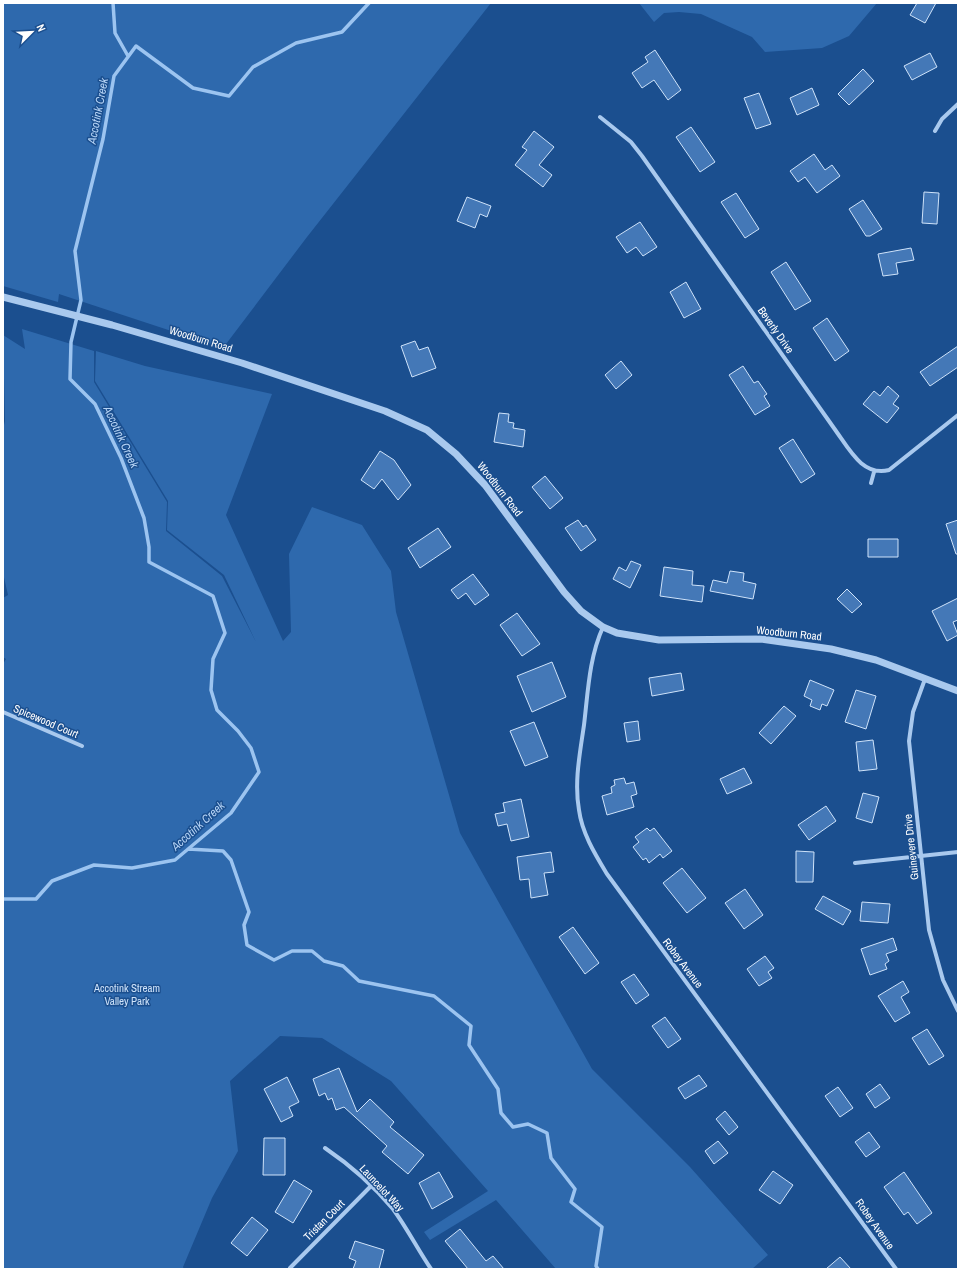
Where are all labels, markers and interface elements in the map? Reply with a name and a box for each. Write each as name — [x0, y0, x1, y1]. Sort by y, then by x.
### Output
north arrow — [12, 12, 52, 52]
text: N — [33, 22, 49, 34]
water label: Accotink Creek — [84, 76, 112, 146]
street label: Beverly Drive — [755, 304, 797, 356]
street label: Woodburn Road — [168, 323, 234, 355]
water label: Accotink Creek — [99, 402, 143, 472]
street label: Woodburn Road — [474, 459, 526, 519]
street label: Woodburn Road — [756, 623, 822, 643]
street label: Spicewood Court — [11, 701, 81, 741]
water label: Accotink Creek — [167, 797, 229, 855]
street label: Guinevere Drive — [901, 813, 921, 881]
street label: Robey Avenue — [660, 935, 706, 991]
park label: Accotink Stream Valley Park — [93, 981, 160, 1008]
street label: Launcelot Way — [357, 1162, 408, 1215]
street label: Tristan Court — [301, 1196, 348, 1243]
street label: Robey Avenue — [852, 1196, 898, 1252]

